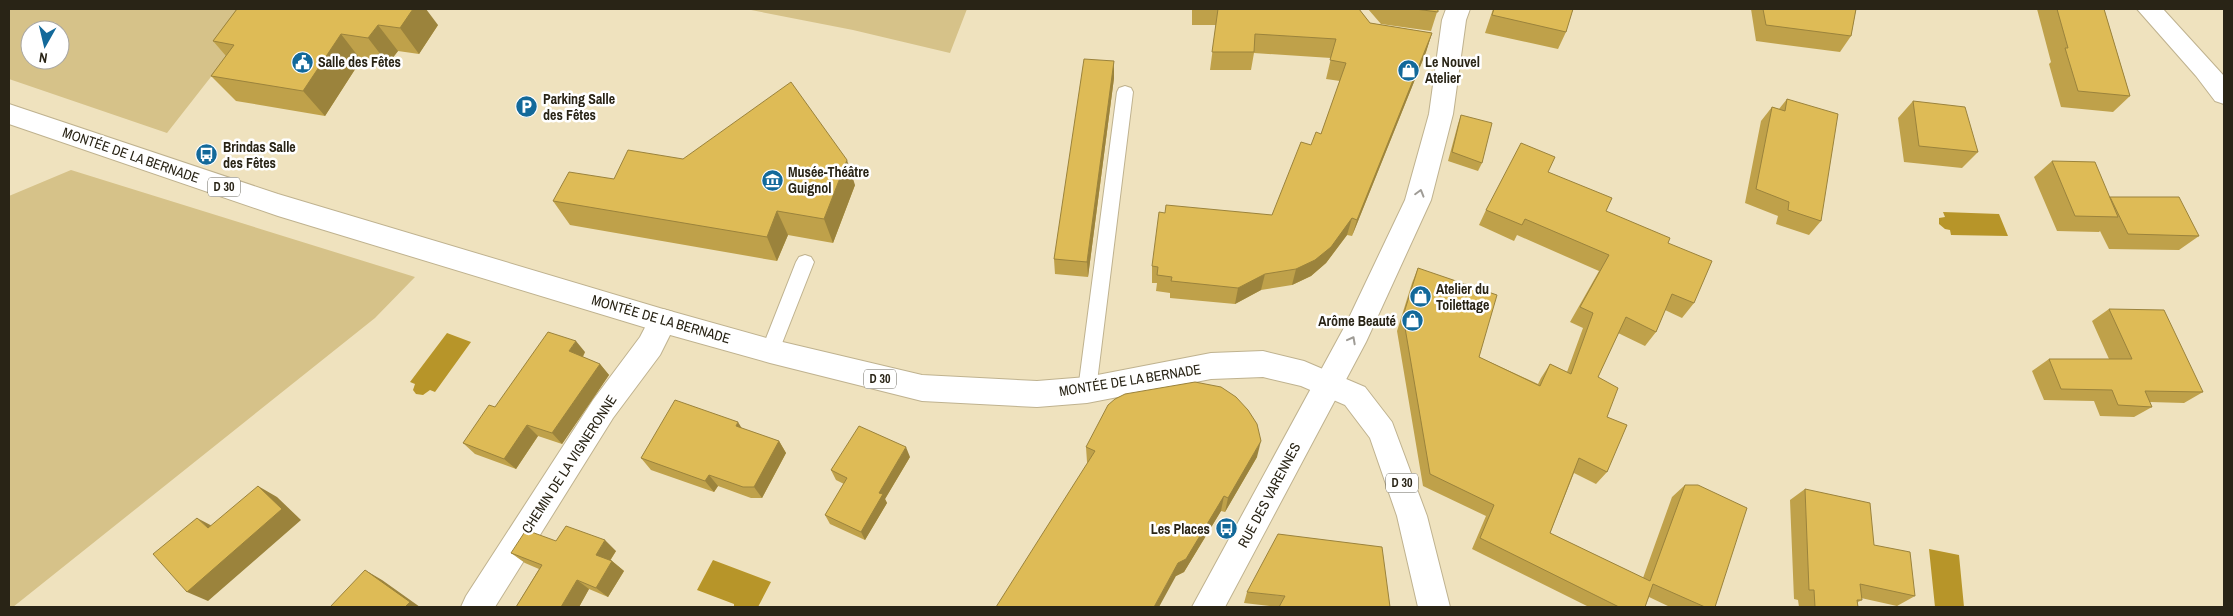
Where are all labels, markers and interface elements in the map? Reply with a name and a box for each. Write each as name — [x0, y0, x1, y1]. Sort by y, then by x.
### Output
north arrow — [20, 20, 70, 70]
text: N — [38, 48, 49, 67]
public building icon: Salle des Fêtes — [290, 50, 314, 74]
place label: Salle des Fêtes — [318, 53, 401, 71]
place label: Le Nouvel Atelier — [1425, 53, 1480, 87]
shop icon: Le Nouvel Atelier — [1397, 58, 1421, 82]
place label: Parking Salle des Fêtes — [543, 90, 615, 124]
parking icon: Parking Salle des Fêtes — [515, 95, 539, 119]
street label: MONTÉE DE LA BERNADE — [60, 123, 202, 187]
place label: Brindas Salle des Fêtes — [223, 138, 296, 172]
bus stop icon: Brindas Salle des Fêtes — [195, 143, 219, 167]
place label: Musée-Théâtre Guignol — [788, 163, 869, 197]
museum icon: Musée-Théâtre Guignol — [760, 168, 784, 192]
road number: D 30 — [208, 178, 240, 196]
one-way arrow — [1414, 189, 1424, 197]
place label: Atelier du Toilettage — [1436, 280, 1489, 314]
shop icon: Atelier du Toilettage — [1408, 285, 1432, 309]
street label: MONTÉE DE LA BERNADE — [590, 291, 732, 347]
shop icon: Arôme Beauté — [1400, 309, 1424, 333]
place label: Arôme Beauté — [1318, 312, 1396, 330]
one-way arrow — [1346, 336, 1356, 345]
street label: MONTÉE DE LA BERNADE — [1058, 360, 1202, 400]
road number: D 30 — [864, 369, 896, 388]
street label: CHEMIN DE LA VIGNERONNE — [517, 391, 621, 537]
street label: RUE DES VARENNES — [1234, 439, 1304, 551]
road number: D 30 — [1386, 473, 1418, 492]
bus stop icon: Les Places — [1214, 517, 1238, 541]
place label: Les Places — [1151, 520, 1210, 538]

